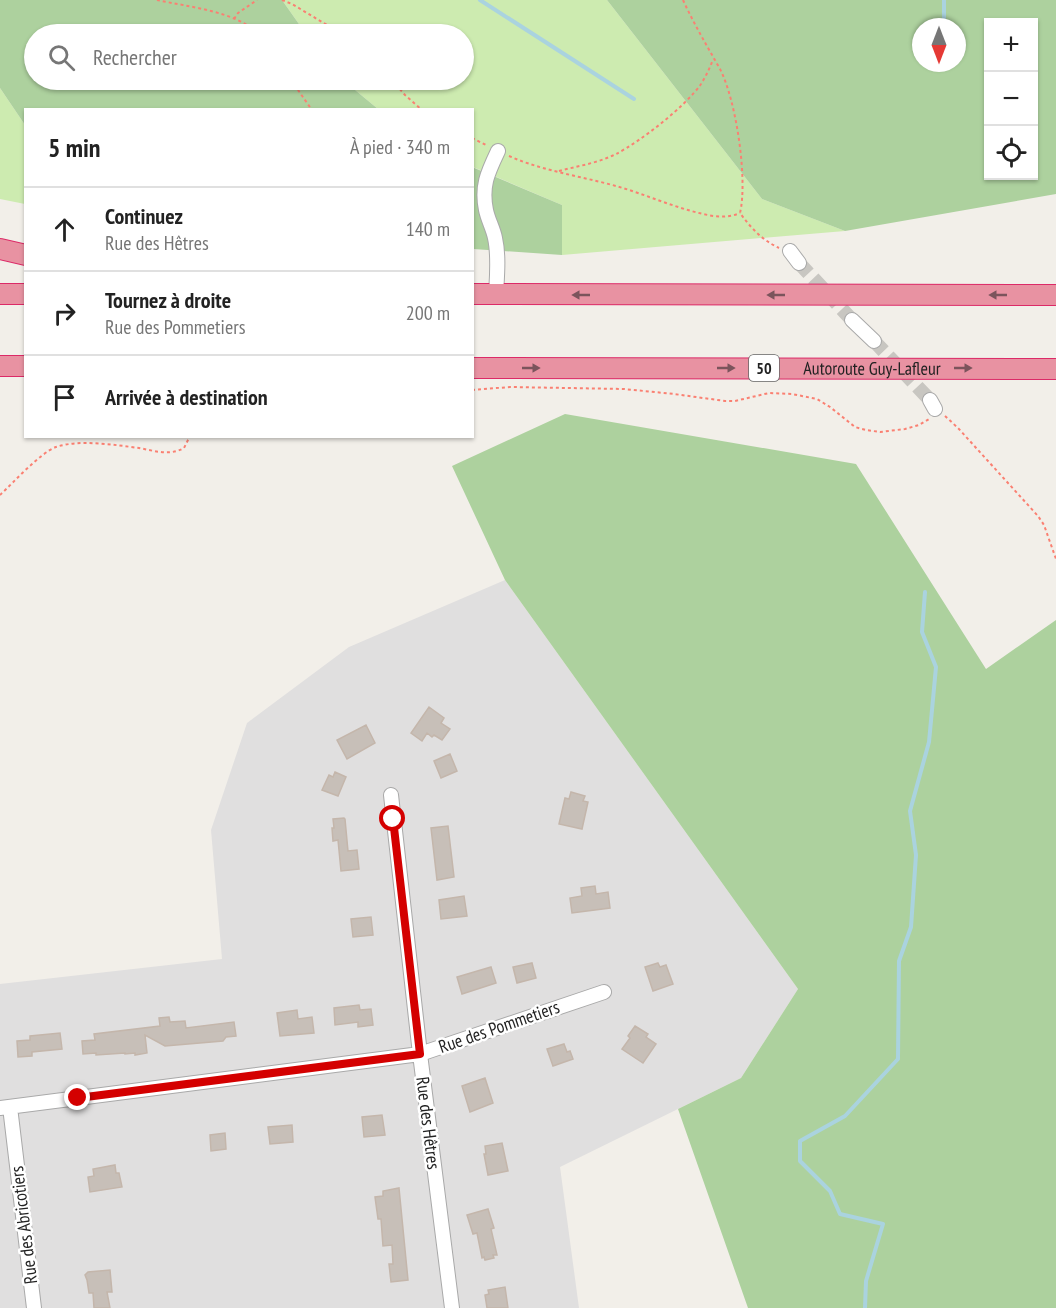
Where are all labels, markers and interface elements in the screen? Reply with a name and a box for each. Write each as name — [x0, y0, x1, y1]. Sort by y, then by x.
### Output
north arrow — [912, 18, 966, 72]
map controls — [984, 18, 1038, 180]
button: + — [984, 18, 1038, 72]
search box — [24, 24, 474, 90]
icon: search — [45, 41, 78, 74]
text: Rechercher — [93, 43, 177, 71]
button: − — [984, 72, 1038, 126]
button: locate — [984, 126, 1038, 180]
text: 5 min — [48, 131, 101, 164]
text: À pied · 340 m — [350, 134, 450, 160]
text: Continuez — [105, 202, 183, 230]
icon: ahead — [48, 213, 81, 246]
text: 140 m — [406, 216, 450, 242]
text: Rue des Hêtres — [105, 230, 209, 256]
text: Tournez à droite — [105, 286, 231, 314]
one-way arrow — [572, 290, 591, 300]
one-way arrow — [767, 290, 786, 300]
one-way arrow — [988, 290, 1007, 300]
icon: right — [48, 297, 81, 330]
text: 200 m — [406, 300, 450, 326]
text: Rue des Pommetiers — [105, 314, 245, 340]
road number: 50 — [749, 355, 779, 381]
street label: Autoroute Guy-Lafleur — [803, 357, 941, 380]
one-way arrow — [521, 363, 540, 373]
one-way arrow — [716, 363, 735, 373]
one-way arrow — [953, 363, 972, 373]
icon: arrive — [48, 381, 81, 414]
text: Arrivée à destination — [105, 383, 268, 411]
route start — [379, 805, 405, 831]
street label: Rue des Pommetiers — [435, 995, 562, 1058]
street label: Rue des Hêtres — [411, 1075, 446, 1171]
route end — [64, 1084, 90, 1110]
street label: Rue des Abricotiers — [5, 1165, 42, 1285]

